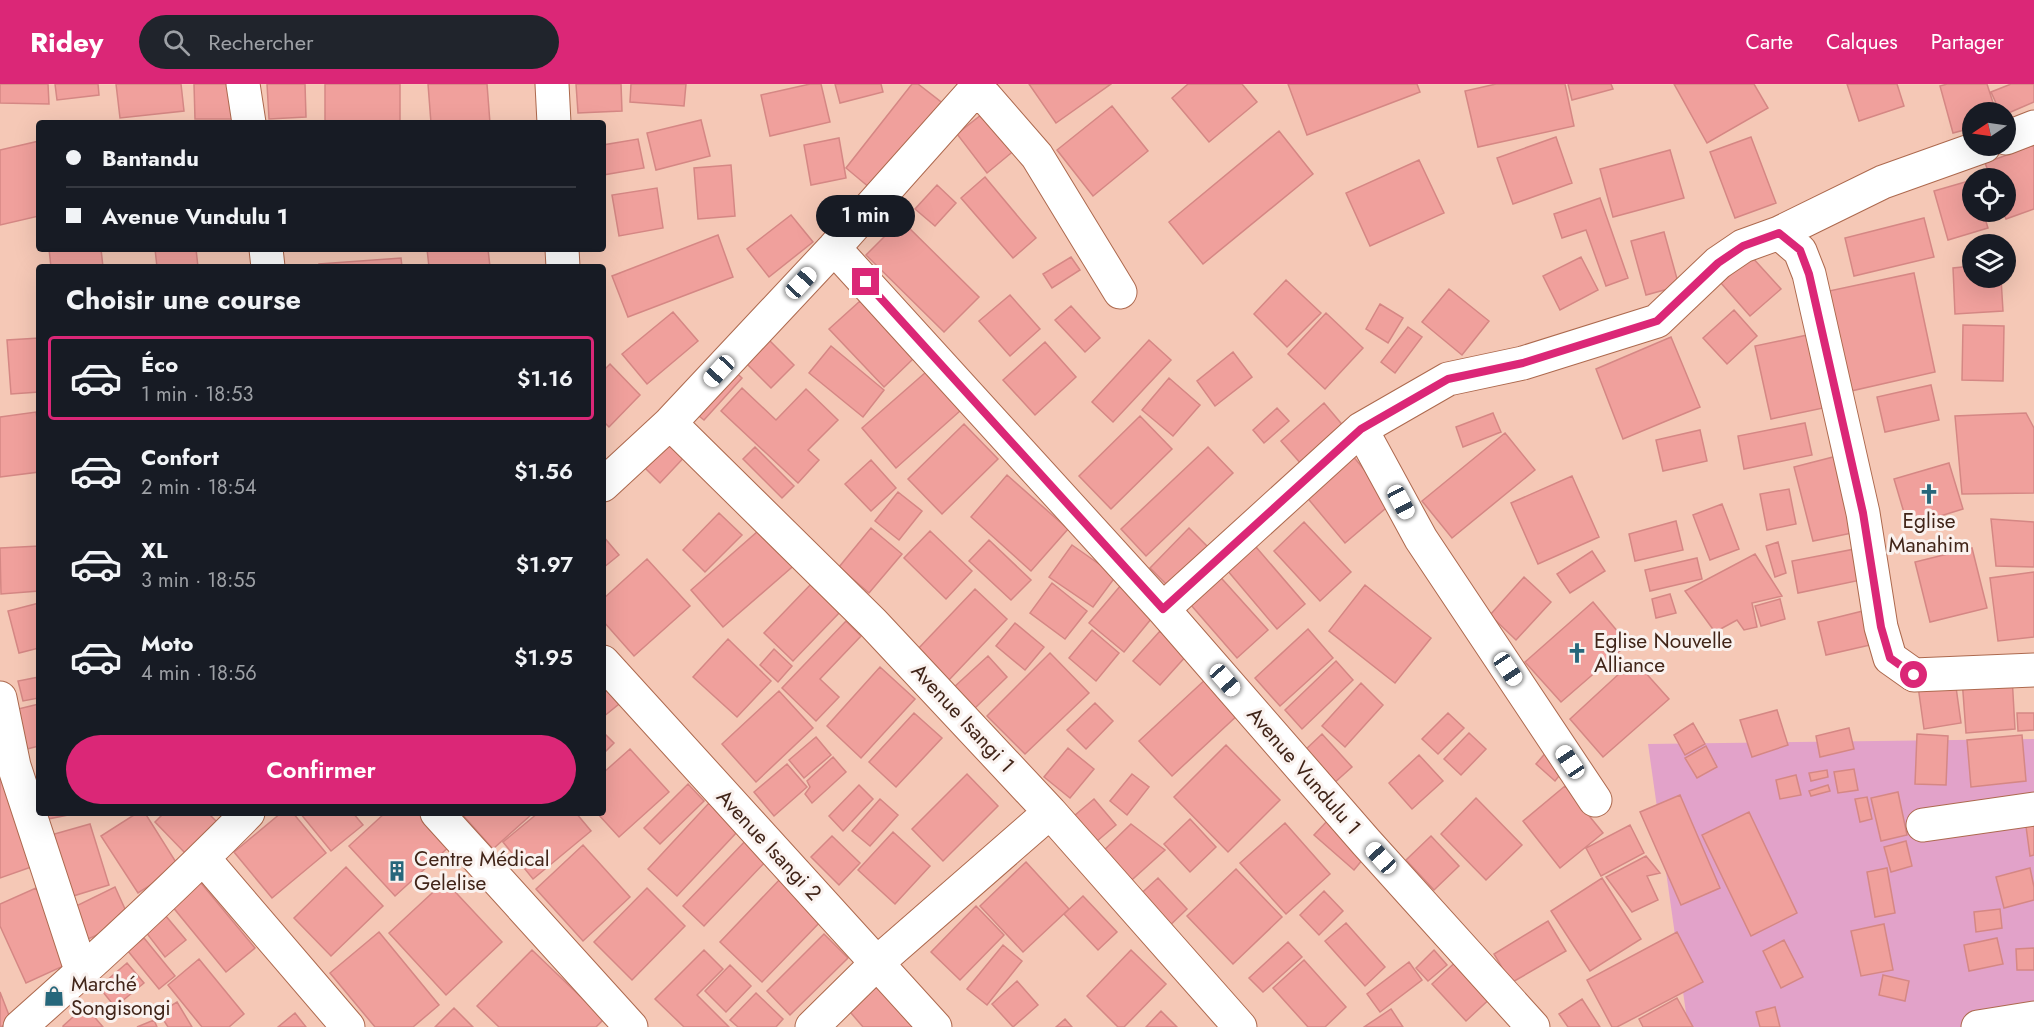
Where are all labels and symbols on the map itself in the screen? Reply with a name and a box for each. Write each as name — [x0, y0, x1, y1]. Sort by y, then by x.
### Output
north arrow — [1962, 102, 2016, 156]
callout: 1 min — [816, 195, 916, 237]
car — [782, 264, 820, 302]
route end — [852, 268, 879, 295]
car — [700, 352, 738, 390]
car — [1385, 482, 1417, 522]
church icon: Eglise Manahim — [1917, 482, 1941, 506]
place label: Eglise Manahim — [1888, 506, 1970, 560]
place label: Eglise Nouvelle Alliance — [1594, 626, 1733, 680]
church icon: Eglise Nouvelle Alliance — [1565, 641, 1589, 665]
car — [1490, 649, 1526, 689]
street label: Avenue Isangi 1 — [904, 657, 1022, 779]
car — [1206, 661, 1244, 699]
route start — [1900, 661, 1927, 688]
street label: Avenue Vundulu 1 — [1240, 700, 1368, 842]
car — [1552, 742, 1588, 782]
street label: Avenue Isangi 2 — [710, 783, 828, 907]
car — [1362, 839, 1400, 877]
place label: Centre Médical Gelelise — [414, 844, 550, 898]
building icon: Centre Médical Gelelise — [385, 859, 409, 883]
place label: Marché Songisongi — [71, 969, 171, 1023]
shop icon: Marché Songisongi — [42, 984, 66, 1008]

